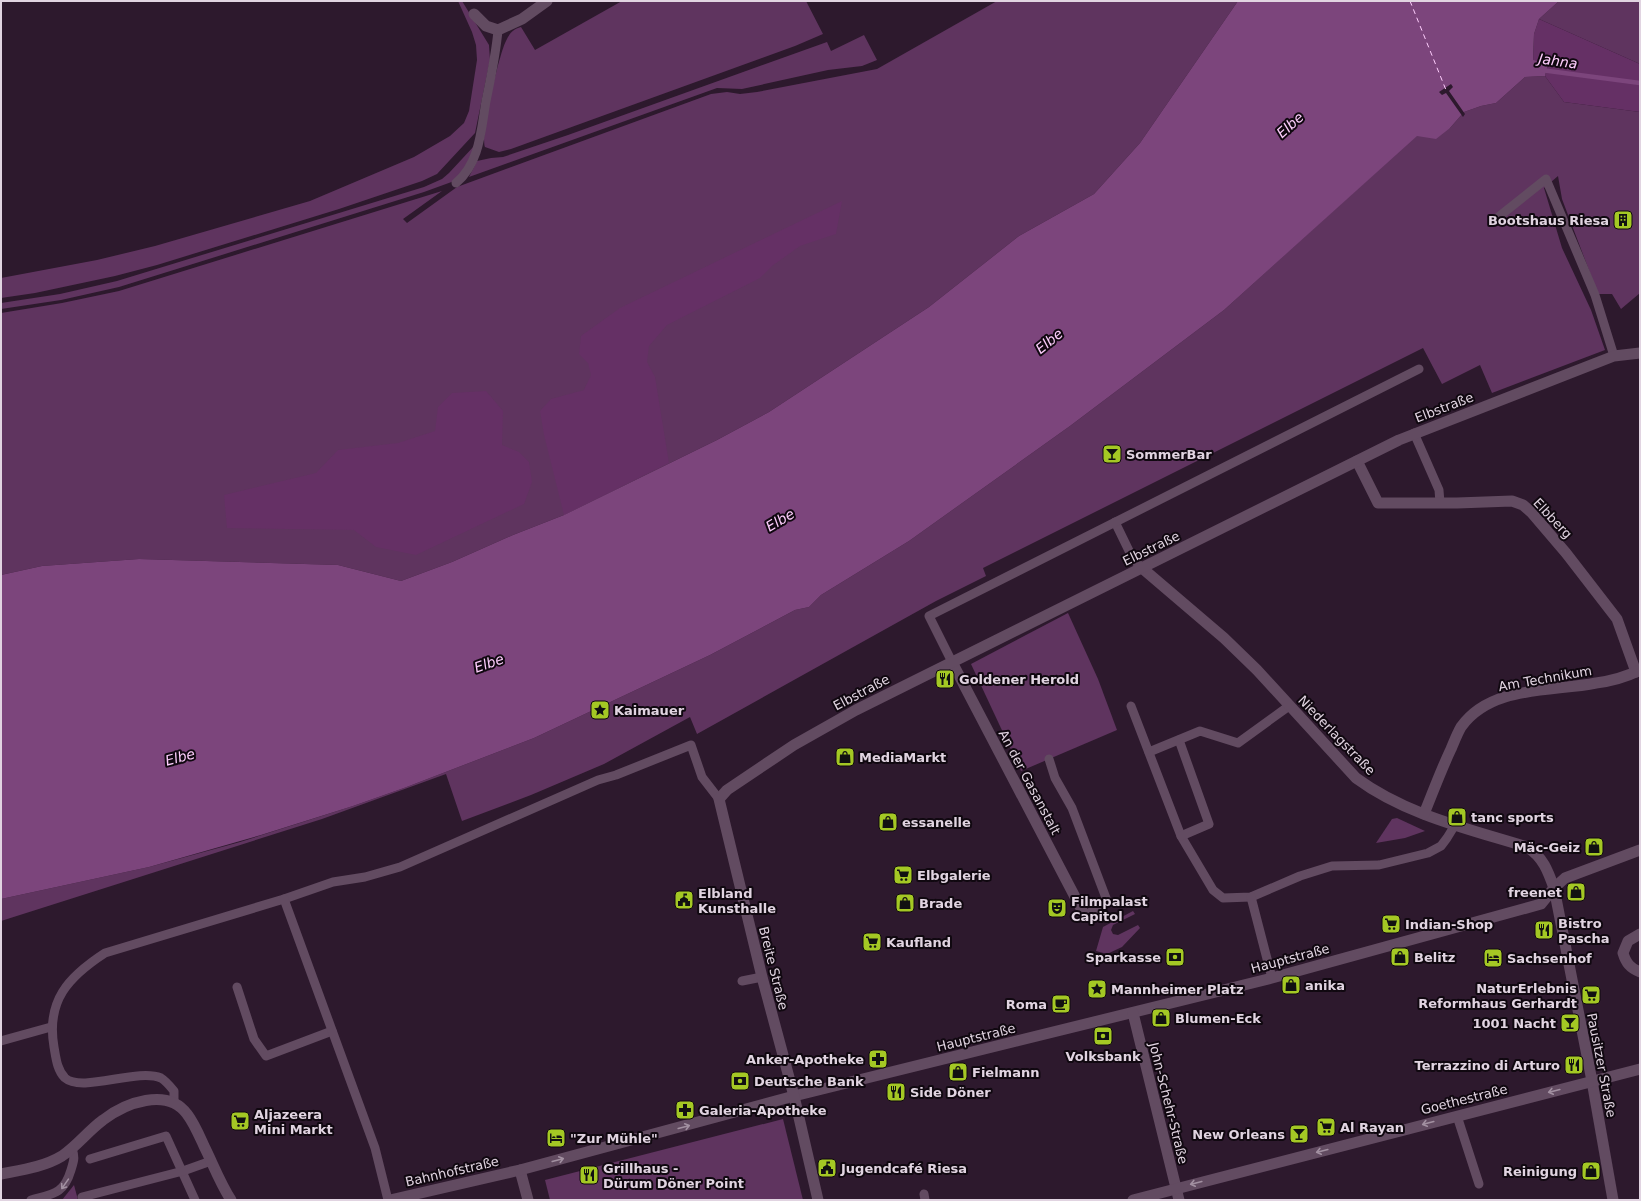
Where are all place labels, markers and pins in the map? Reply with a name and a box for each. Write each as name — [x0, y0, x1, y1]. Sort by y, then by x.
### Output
building icon: Bootshaus Riesa — [1612, 209, 1634, 231]
place label: Bootshaus Riesa — [1488, 213, 1609, 228]
bar icon: SommerBar — [1101, 443, 1123, 465]
place label: SommerBar — [1126, 447, 1212, 462]
restaurant icon: Goldener Herold — [934, 668, 956, 690]
place label: Goldener Herold — [959, 672, 1079, 687]
place icon: Kaimauer — [589, 699, 611, 721]
place label: Kaimauer — [614, 703, 685, 718]
shop icon: MediaMarkt — [834, 746, 856, 768]
place label: MediaMarkt — [859, 750, 946, 765]
shop icon: tanc sports — [1446, 806, 1468, 828]
place label: tanc sports — [1471, 810, 1554, 825]
shop icon: essanelle — [877, 811, 899, 833]
place label: essanelle — [902, 815, 971, 830]
shop icon: Mäc-Geiz — [1583, 836, 1605, 858]
place label: Mäc-Geiz — [1514, 840, 1580, 855]
supermarket icon: Elbgalerie — [892, 864, 914, 886]
place label: Elbgalerie — [917, 868, 991, 883]
shop icon: freenet — [1565, 881, 1587, 903]
place label: freenet — [1508, 885, 1562, 900]
place label: Elbland Kunsthalle — [698, 886, 776, 916]
public building icon: Elbland Kunsthalle — [673, 889, 695, 911]
shop icon: Brade — [894, 892, 916, 914]
place label: Filmpalast Capitol — [1071, 894, 1148, 924]
place label: Brade — [919, 896, 962, 911]
theatre icon: Filmpalast Capitol — [1046, 897, 1068, 919]
supermarket icon: Indian-Shop — [1380, 913, 1402, 935]
place label: Bistro Pascha — [1558, 916, 1609, 946]
place label: Indian-Shop — [1405, 917, 1493, 932]
restaurant icon: Bistro Pascha — [1533, 919, 1555, 941]
supermarket icon: Kaufland — [861, 931, 883, 953]
place label: Kaufland — [886, 935, 951, 950]
bank icon: Sparkasse — [1164, 946, 1186, 968]
shop icon: Belitz — [1389, 946, 1411, 968]
hotel icon: Sachsenhof — [1482, 947, 1504, 969]
place label: Sparkasse — [1085, 950, 1161, 965]
place label: Belitz — [1414, 950, 1455, 965]
place label: Sachsenhof — [1507, 951, 1592, 966]
shop icon: anika — [1280, 974, 1302, 996]
place icon: Mannheimer Platz — [1086, 978, 1108, 1000]
place label: anika — [1305, 978, 1345, 993]
place label: NaturErlebnis Reformhaus Gerhardt — [1418, 981, 1577, 1011]
place label: Mannheimer Platz — [1111, 982, 1244, 997]
supermarket icon: NaturErlebnis Reformhaus Gerhardt — [1580, 984, 1602, 1006]
cafe icon: Roma — [1050, 993, 1072, 1015]
place label: Roma — [1006, 997, 1047, 1012]
shop icon: Blumen-Eck — [1150, 1007, 1172, 1029]
place label: Blumen-Eck — [1175, 1011, 1261, 1026]
bar icon: 1001 Nacht — [1559, 1012, 1581, 1034]
place label: 1001 Nacht — [1472, 1016, 1556, 1031]
bank icon: Volksbank — [1092, 1025, 1114, 1047]
pharmacy icon: Anker-Apotheke — [867, 1048, 889, 1070]
place label: Volksbank — [1065, 1049, 1141, 1064]
place label: Anker-Apotheke — [746, 1052, 864, 1067]
restaurant icon: Terrazzino di Arturo — [1563, 1054, 1585, 1076]
place label: Terrazzino di Arturo — [1415, 1058, 1560, 1073]
shop icon: Fielmann — [947, 1061, 969, 1083]
place label: Fielmann — [972, 1065, 1039, 1080]
bank icon: Deutsche Bank — [729, 1070, 751, 1092]
place label: Deutsche Bank — [754, 1074, 864, 1089]
restaurant icon: Side Döner — [885, 1081, 907, 1103]
place label: Side Döner — [910, 1085, 991, 1100]
pharmacy icon: Galeria-Apotheke — [674, 1099, 696, 1121]
place label: Galeria-Apotheke — [699, 1103, 827, 1118]
place label: Aljazeera Mini Markt — [254, 1107, 333, 1137]
supermarket icon: Aljazeera Mini Markt — [229, 1110, 251, 1132]
supermarket icon: Al Rayan — [1315, 1116, 1337, 1138]
place label: Al Rayan — [1340, 1120, 1404, 1135]
bar icon: New Orleans — [1288, 1123, 1310, 1145]
hotel icon: "Zur Mühle" — [545, 1127, 567, 1149]
place label: New Orleans — [1192, 1127, 1285, 1142]
place label: "Zur Mühle" — [570, 1131, 658, 1146]
public building icon: Jugendcafé Riesa — [816, 1157, 838, 1179]
shop icon: Reinigung — [1580, 1160, 1602, 1182]
place label: Grillhaus - Dürum Döner Point — [603, 1161, 744, 1191]
place label: Jugendcafé Riesa — [840, 1161, 967, 1176]
restaurant icon: Grillhaus - Dürum Döner Point — [578, 1164, 600, 1186]
place label: Reinigung — [1503, 1164, 1577, 1179]

